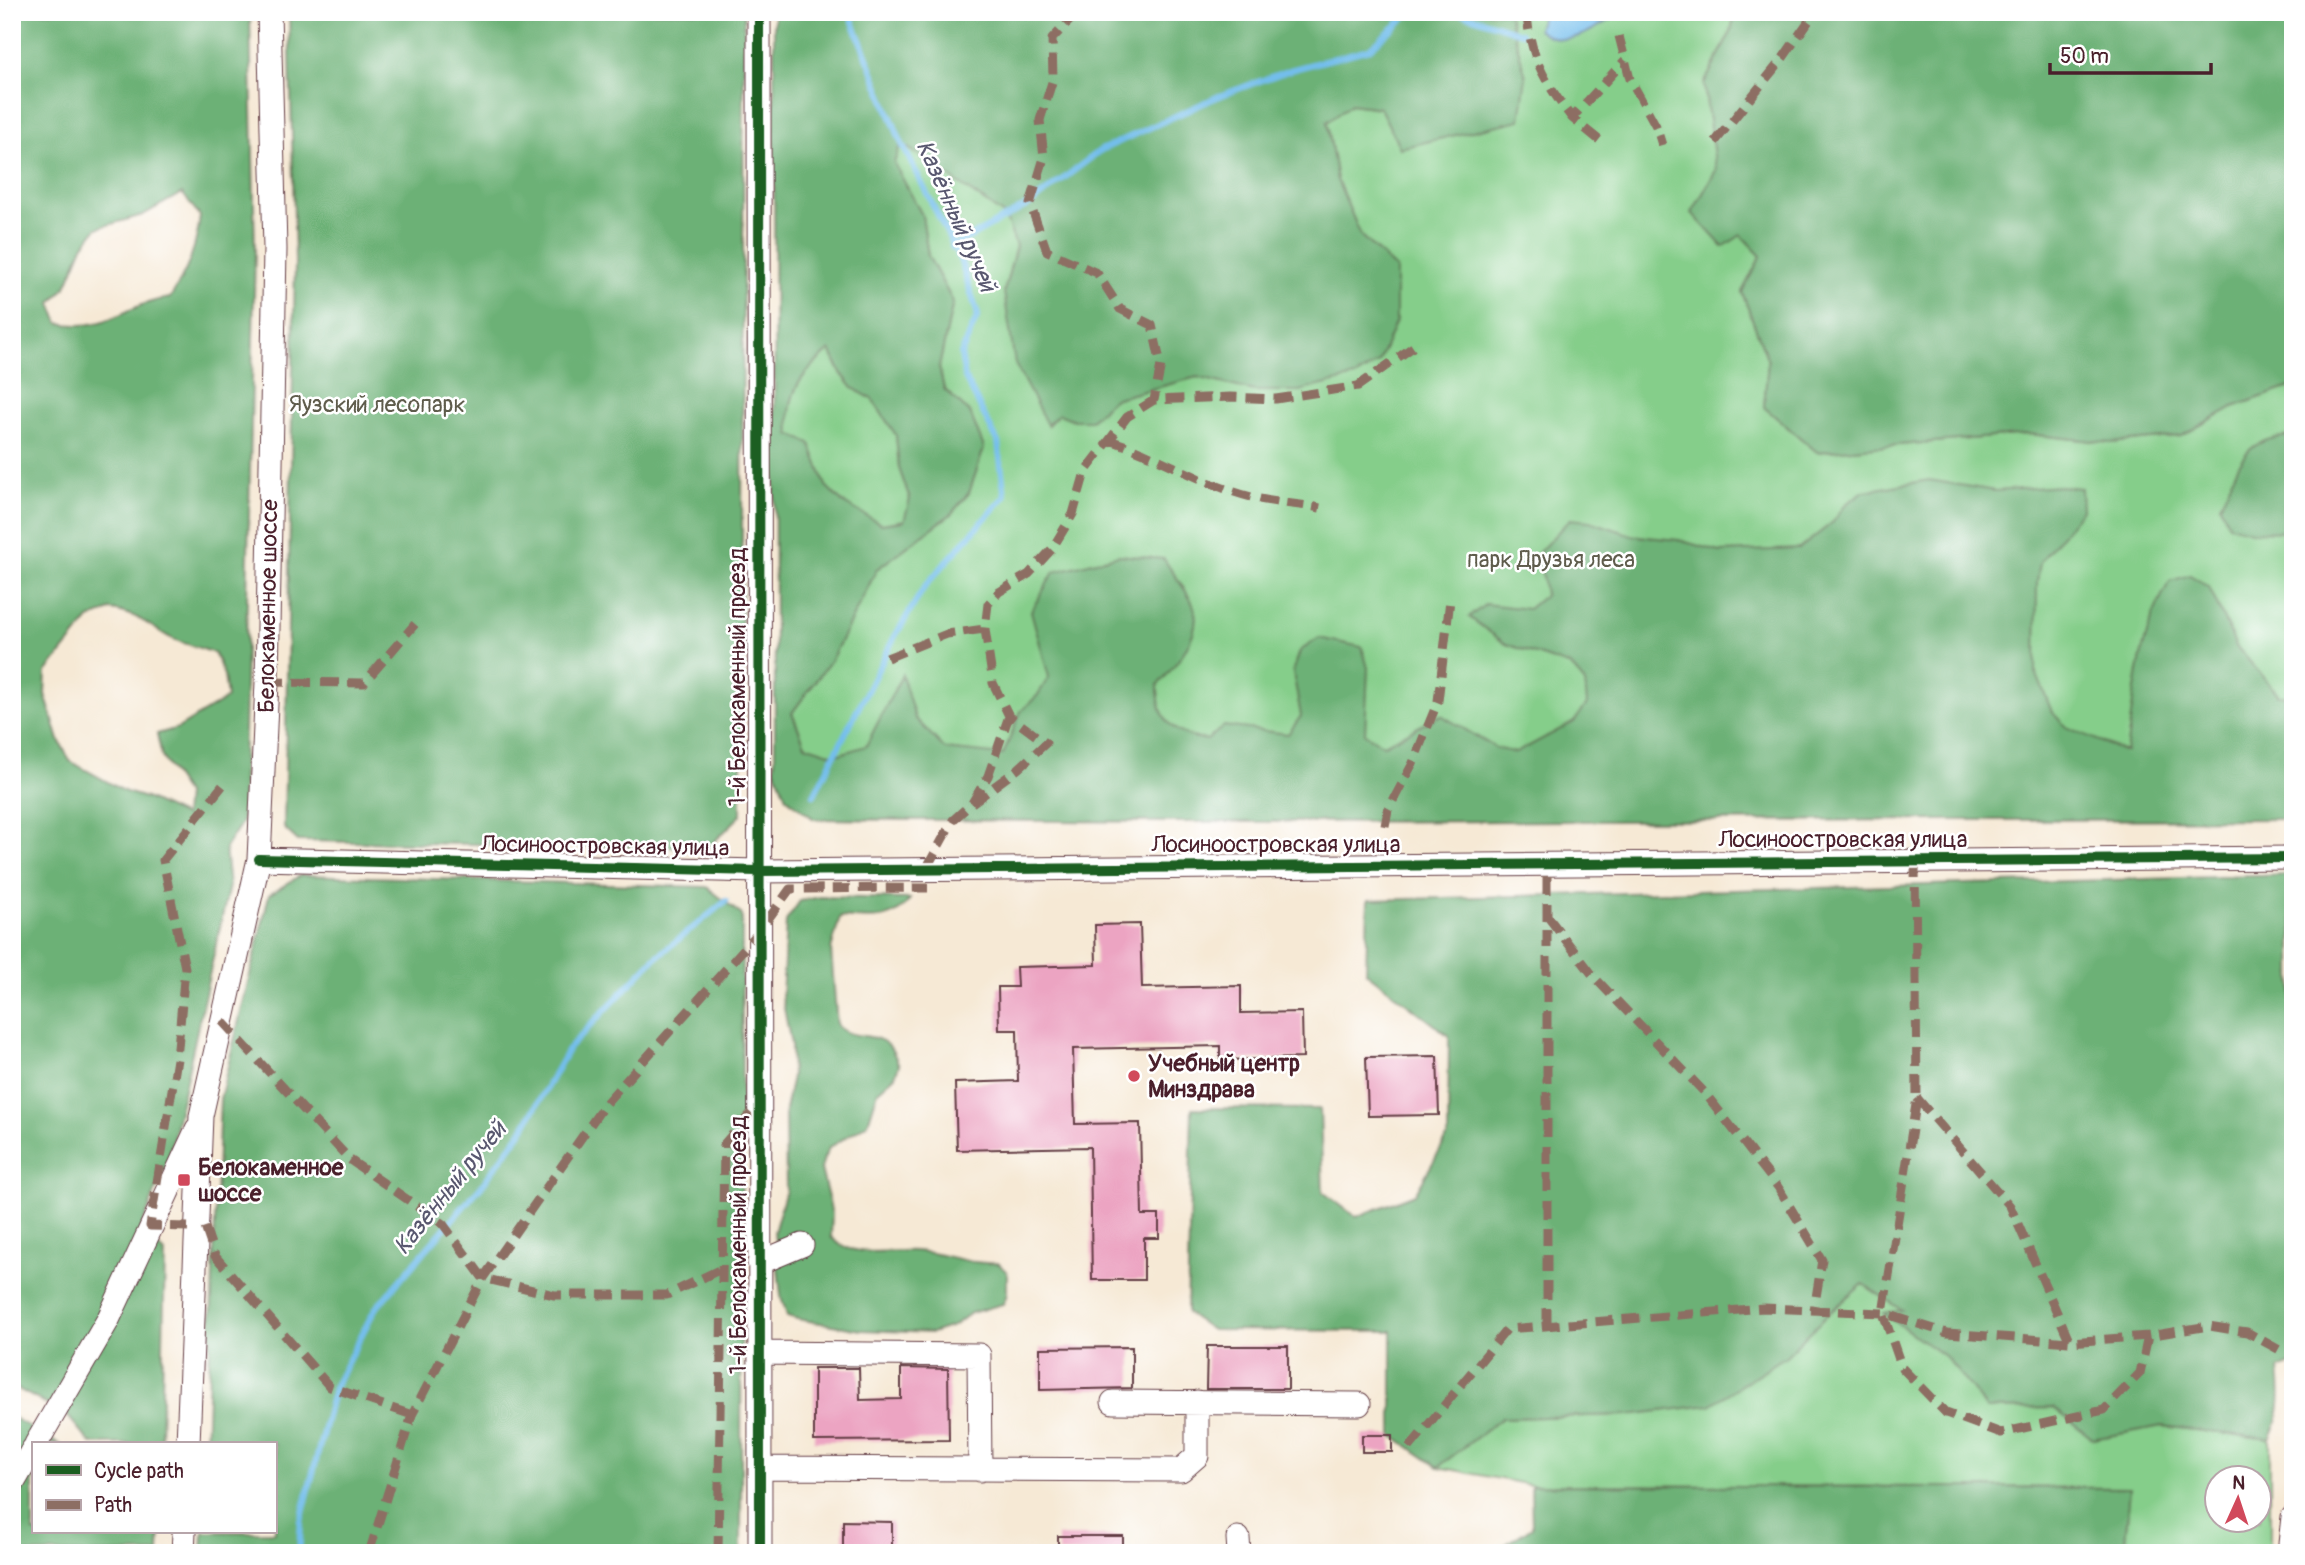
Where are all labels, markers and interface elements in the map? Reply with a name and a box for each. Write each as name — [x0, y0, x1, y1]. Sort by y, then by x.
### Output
scale bar — [2050, 32, 2210, 76]
text: 50 m — [2060, 43, 2109, 70]
water label: Казённый ручей — [910, 136, 1003, 298]
park label: Яузский лесопарк — [289, 390, 465, 419]
street label: Белокаменное шоссе — [252, 498, 284, 713]
park label: парк Друзья леса — [1467, 545, 1635, 574]
street label: 1-й Белокаменный проезд — [723, 548, 752, 806]
street label: Лосиноостровская улица — [1718, 825, 1967, 854]
street label: Лосиноостровская улица — [479, 829, 730, 863]
street label: Лосиноостровская улица — [1151, 830, 1400, 859]
place label: Учебный центр Минздрава — [1148, 1049, 1300, 1104]
marker: Учебный центр Минздрава — [1126, 1068, 1142, 1084]
water label: Казённый ручей — [388, 1114, 514, 1260]
street label: 1-й Белокаменный проезд — [724, 1116, 753, 1374]
place label: Белокаменное шоссе — [198, 1153, 344, 1208]
marker: Белокаменное шоссе — [176, 1172, 192, 1188]
legend — [32, 1442, 276, 1534]
text: Cycle path — [94, 1458, 184, 1485]
north arrow — [2204, 1464, 2274, 1534]
text: N — [2232, 1471, 2246, 1495]
text: Path — [94, 1492, 132, 1519]

